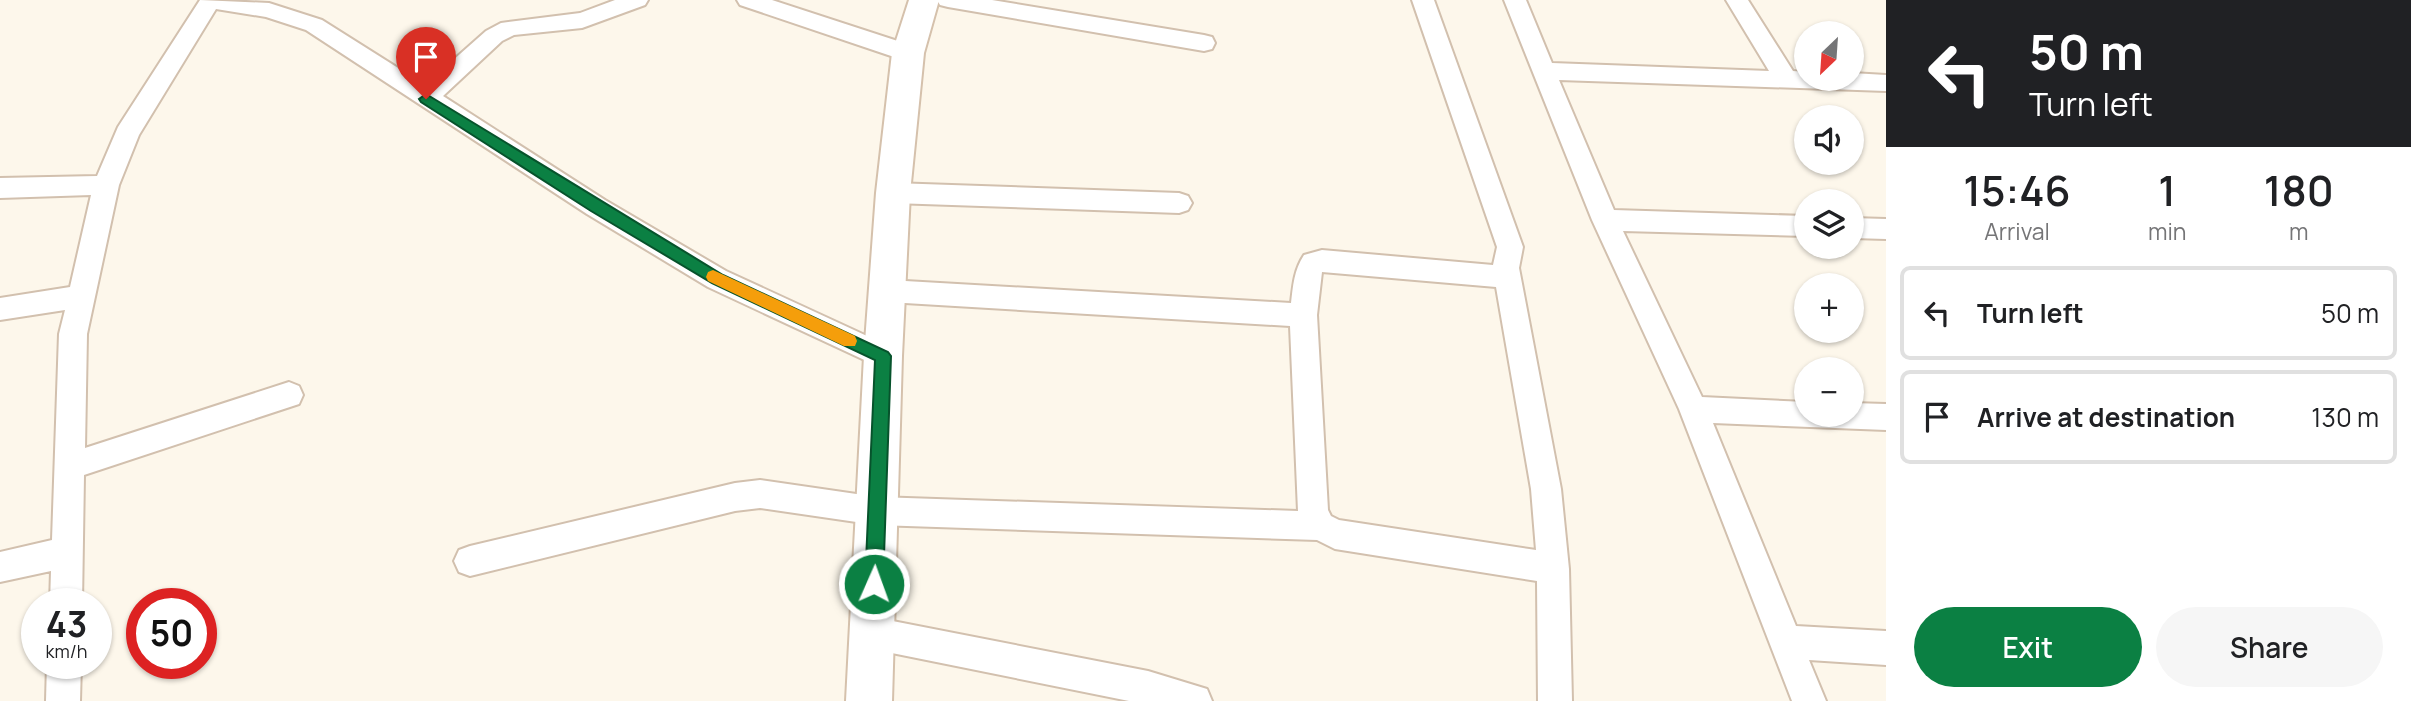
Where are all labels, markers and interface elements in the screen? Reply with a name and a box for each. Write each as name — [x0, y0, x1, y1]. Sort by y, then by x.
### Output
text: 50 m — [2029, 18, 2144, 85]
north arrow — [1794, 21, 1864, 91]
map controls — [1794, 21, 1864, 427]
pin — [396, 27, 456, 99]
icon: left — [1914, 28, 2005, 119]
icon: arrive — [407, 38, 445, 76]
text: Turn left — [2029, 82, 2153, 126]
button: sound — [1794, 105, 1864, 175]
text: 15:46 — [1963, 161, 2071, 219]
text: 1 — [2158, 161, 2176, 219]
text: 180 — [2264, 161, 2334, 219]
button: layers — [1794, 189, 1864, 259]
text: Arrival — [1984, 215, 2050, 247]
text: min — [2148, 215, 2187, 247]
text: m — [2289, 215, 2309, 247]
button: + — [1794, 273, 1864, 343]
icon: left — [1918, 294, 1956, 332]
text: Turn left — [1977, 295, 2084, 331]
text: 50 m — [2321, 295, 2379, 331]
button: − — [1794, 357, 1864, 427]
icon: arrive — [1918, 398, 1956, 436]
text: Arrive at destination — [1977, 399, 2235, 435]
text: 130 m — [2311, 399, 2379, 435]
position arrow — [837, 547, 911, 621]
speed limit sign: 50 — [126, 588, 217, 679]
text: 43 — [46, 600, 87, 648]
button: Exit — [1914, 607, 2142, 687]
button: Share — [2156, 607, 2383, 687]
text: km/h — [46, 639, 87, 663]

